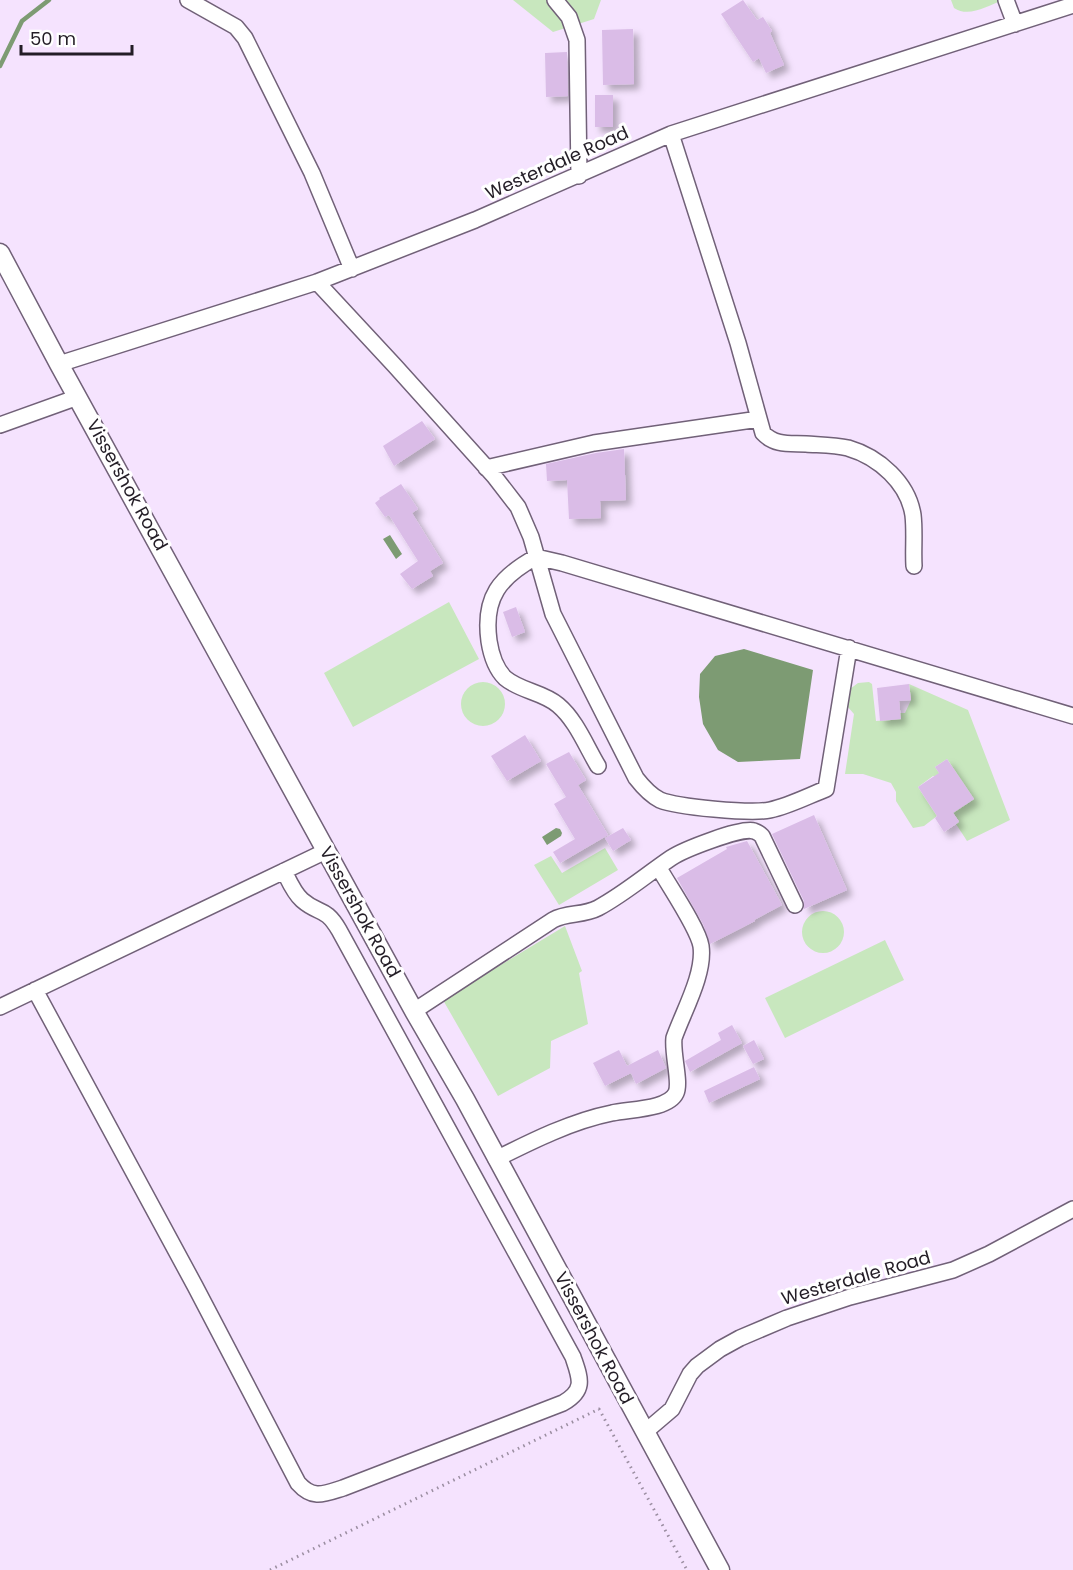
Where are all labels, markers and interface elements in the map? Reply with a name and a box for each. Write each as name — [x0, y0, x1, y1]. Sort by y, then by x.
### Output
scale bar — [21, 18, 132, 56]
text: 50 m — [30, 26, 76, 51]
street label: Westerdale Road — [481, 120, 632, 205]
street label: Vissershok Road — [81, 415, 174, 555]
street label: Vissershok Road — [314, 842, 407, 982]
street label: Westerdale Road — [778, 1244, 933, 1311]
street label: Vissershok Road — [549, 1267, 640, 1408]

